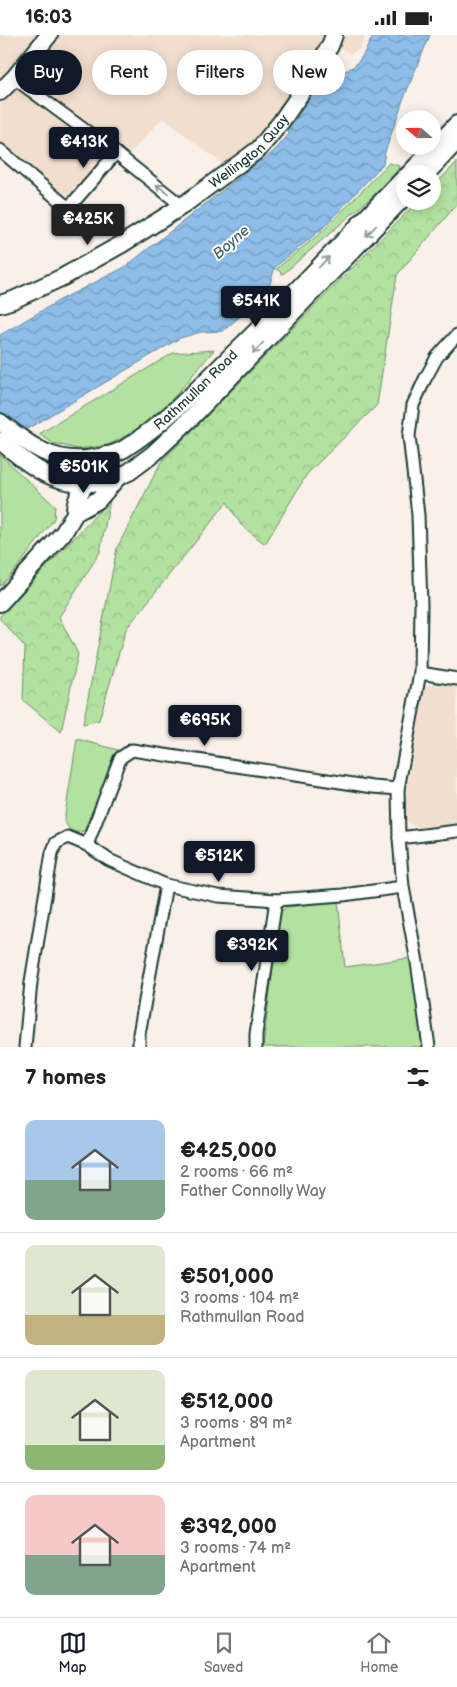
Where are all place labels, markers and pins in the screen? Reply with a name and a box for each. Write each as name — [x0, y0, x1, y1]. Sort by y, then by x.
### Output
pin: €413K — [49, 127, 119, 169]
pin: €425K — [53, 203, 123, 246]
pin: €541K — [221, 285, 291, 328]
pin: €501K — [49, 451, 119, 494]
pin: €695K — [170, 705, 240, 747]
pin: €512K — [184, 841, 254, 883]
pin: €392K — [217, 929, 287, 972]

